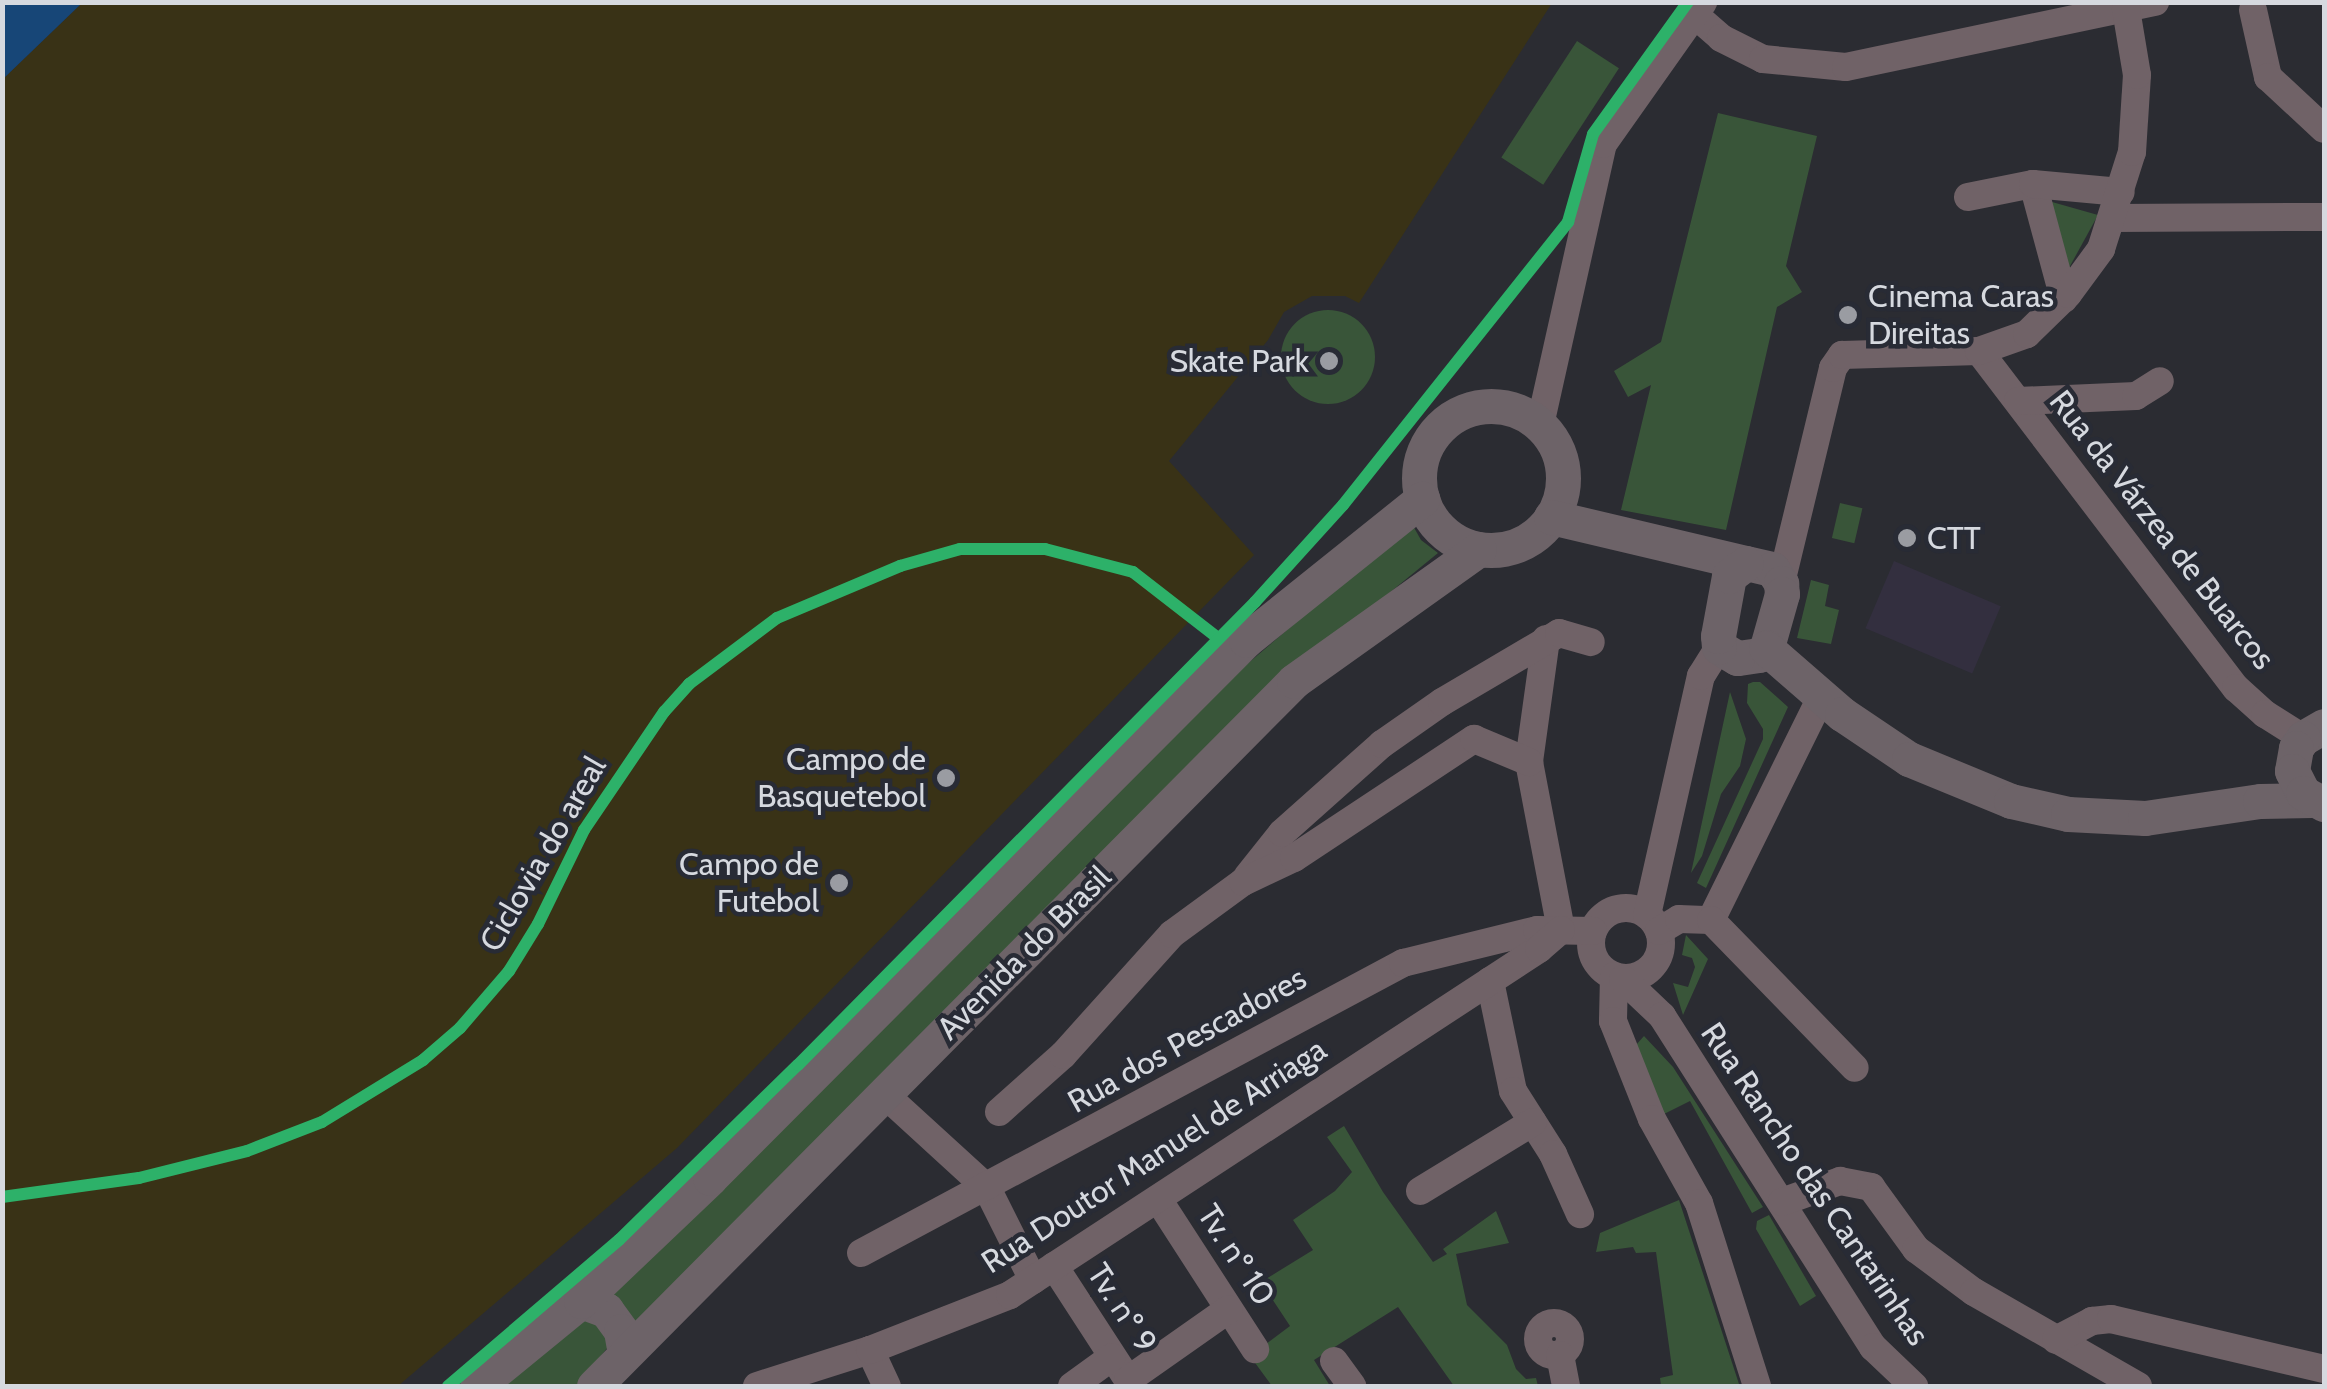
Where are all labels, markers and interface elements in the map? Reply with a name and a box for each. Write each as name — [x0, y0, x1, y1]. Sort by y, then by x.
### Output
place label: Cinema Caras Direitas — [1868, 278, 2054, 353]
marker: Cinema Caras Direitas — [1837, 304, 1859, 326]
place label: Skate Park — [1169, 342, 1309, 380]
marker: Skate Park — [1318, 350, 1340, 372]
street label: Rua da Várzea de Buarcos — [2041, 383, 2283, 677]
place label: CTT — [1927, 519, 1981, 557]
marker: CTT — [1896, 527, 1918, 549]
place label: Campo de Basquetebol — [757, 741, 926, 816]
street label: Ciclovia do areal — [472, 750, 614, 958]
marker: Campo de Basquetebol — [935, 767, 957, 789]
place label: Campo de Futebol — [679, 846, 819, 921]
street label: Avenida do Brasil — [929, 858, 1119, 1048]
marker: Campo de Futebol — [828, 872, 850, 894]
street label: Rua dos Pescadores — [1061, 959, 1313, 1121]
street label: Rua Rancho das Cantarinhas — [1693, 1016, 1937, 1352]
street label: Rua Doutor Manuel de Arriaga — [975, 1030, 1333, 1282]
street label: Tv. nº 10 — [1189, 1197, 1283, 1313]
street label: Tv. nº 9 — [1079, 1256, 1165, 1360]

